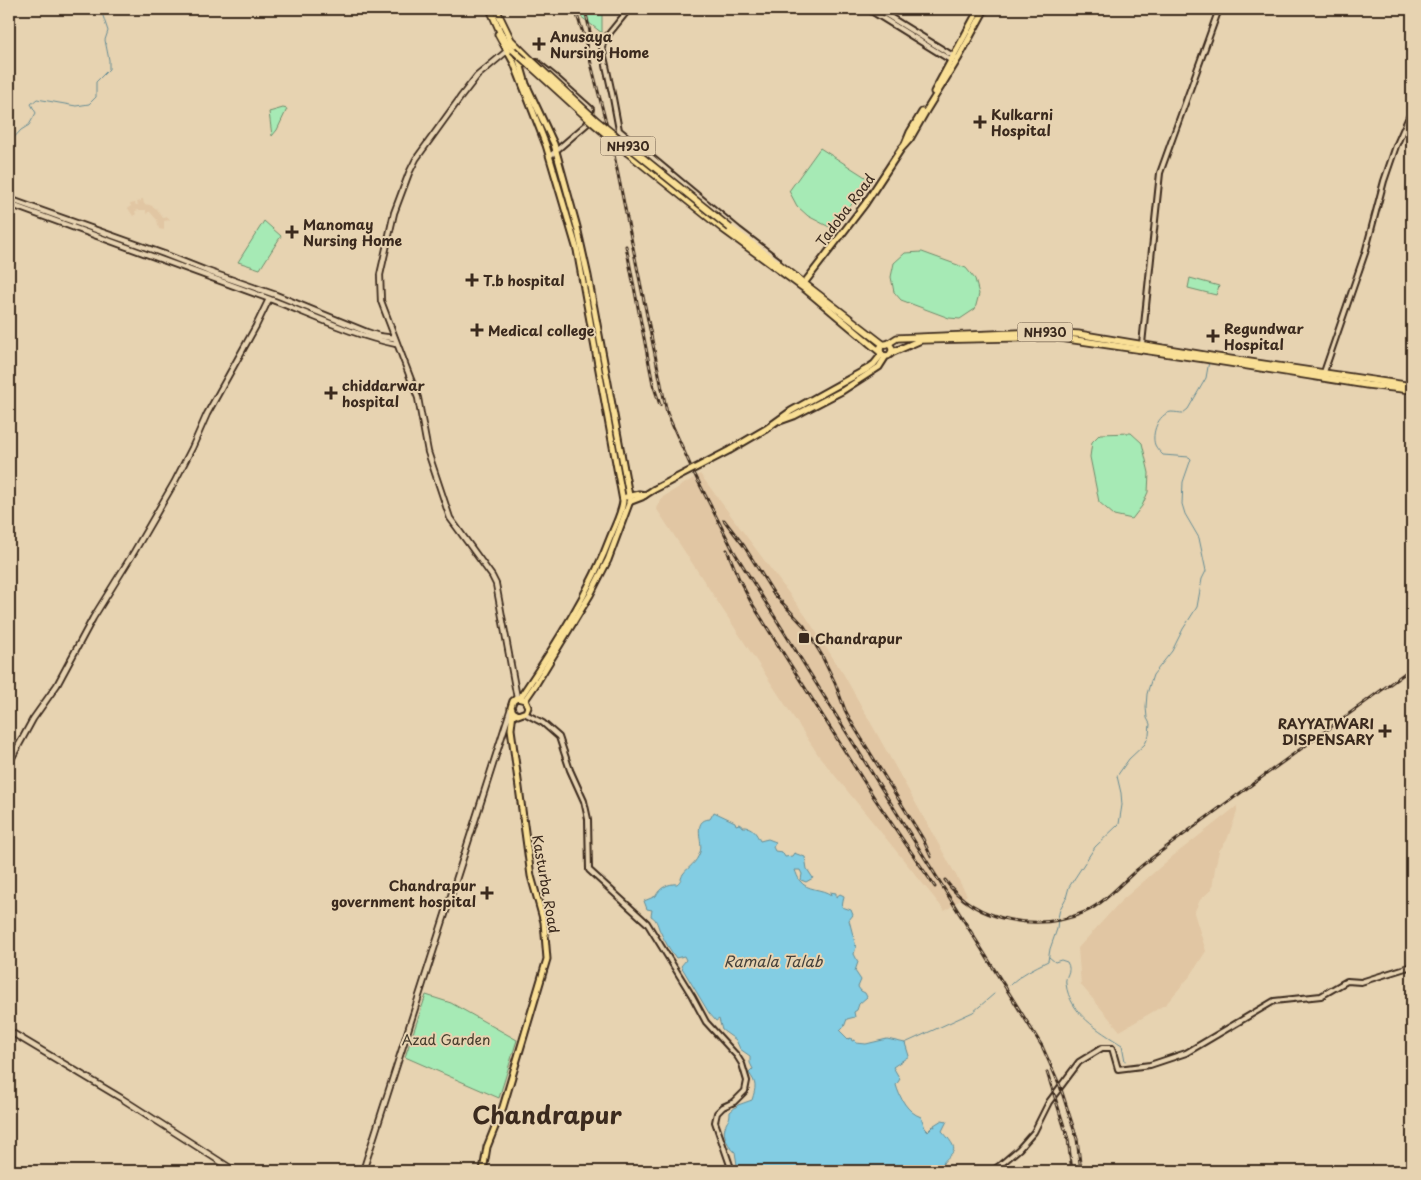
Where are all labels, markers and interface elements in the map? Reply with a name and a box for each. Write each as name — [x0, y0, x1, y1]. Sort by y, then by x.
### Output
place label: Anusaya Nursing Home — [550, 26, 650, 63]
marker: Anusaya Nursing Home — [532, 37, 546, 51]
place label: Kulkarni Hospital — [991, 104, 1053, 141]
marker: Kulkarni Hospital — [973, 115, 987, 129]
road number: NH930 — [600, 136, 656, 156]
street label: Tadoba Road — [810, 169, 880, 251]
place label: Manomay Nursing Home — [303, 214, 403, 251]
marker: Manomay Nursing Home — [285, 225, 299, 239]
place label: T.b hospital — [483, 270, 564, 291]
marker: T.b hospital — [465, 273, 479, 287]
place label: Regundwar Hospital — [1224, 318, 1305, 355]
place label: Medical college — [488, 320, 595, 341]
road number: NH930 — [1018, 322, 1072, 342]
marker: Medical college — [470, 323, 484, 337]
marker: Regundwar Hospital — [1206, 329, 1220, 343]
place label: chiddarwar hospital — [342, 375, 426, 412]
marker: chiddarwar hospital — [324, 386, 338, 400]
place label: Chandrapur — [815, 628, 903, 649]
marker: Chandrapur — [797, 631, 811, 645]
place label: RAYYATWARI DISPENSARY — [1278, 713, 1374, 750]
marker: RAYYATWARI DISPENSARY — [1378, 724, 1392, 738]
street label: Kasturba Road — [527, 833, 565, 935]
place label: Chandrapur government hospital — [331, 875, 477, 912]
marker: Chandrapur government hospital — [480, 886, 494, 900]
water label: Ramala Talab — [724, 949, 823, 972]
park label: Azad Garden — [402, 1029, 490, 1050]
district label: Chandrapur — [472, 1096, 623, 1132]

